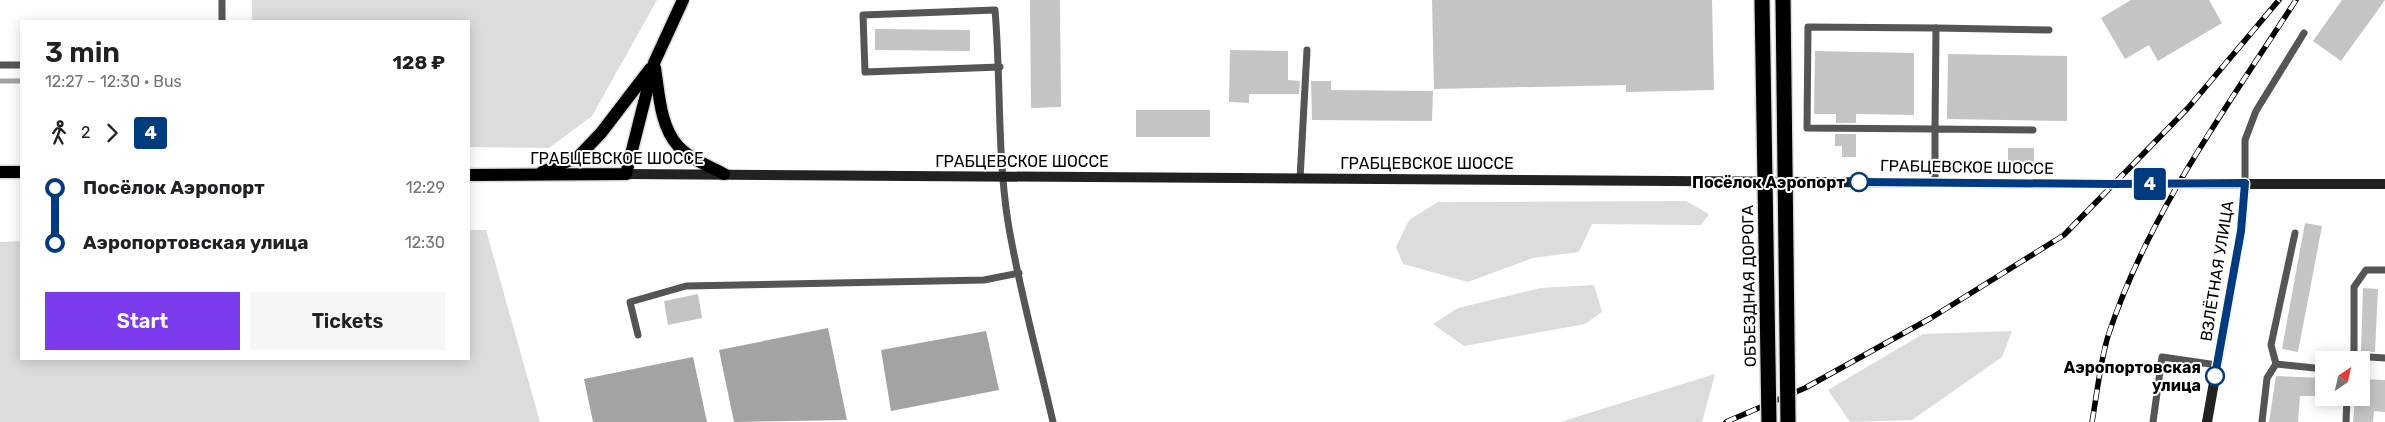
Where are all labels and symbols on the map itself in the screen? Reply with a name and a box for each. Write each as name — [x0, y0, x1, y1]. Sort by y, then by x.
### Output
street label: ГРАБЦЕВСКОЕ ШОССЕ — [530, 149, 704, 168]
street label: ГРАБЦЕВСКОЕ ШОССЕ — [935, 152, 1109, 171]
street label: ГРАБЦЕВСКОЕ ШОССЕ — [1340, 154, 1514, 173]
street label: ГРАБЦЕВСКОЕ ШОССЕ — [1880, 156, 2054, 178]
line badge: 4 — [2134, 168, 2166, 200]
marker: Посёлок Аэропорт — [1849, 172, 1869, 192]
place label: Посёлок Аэропорт — [1692, 173, 1845, 192]
street label: ВЗЛЁТНАЯ УЛИЦА — [2197, 199, 2238, 343]
street label: ОБЪЕЗДНАЯ ДОРОГА — [1738, 204, 1760, 367]
north arrow — [2315, 351, 2370, 406]
place label: Аэропортовская улица — [2064, 358, 2201, 395]
marker: Аэропортовская улица — [2205, 366, 2225, 386]

